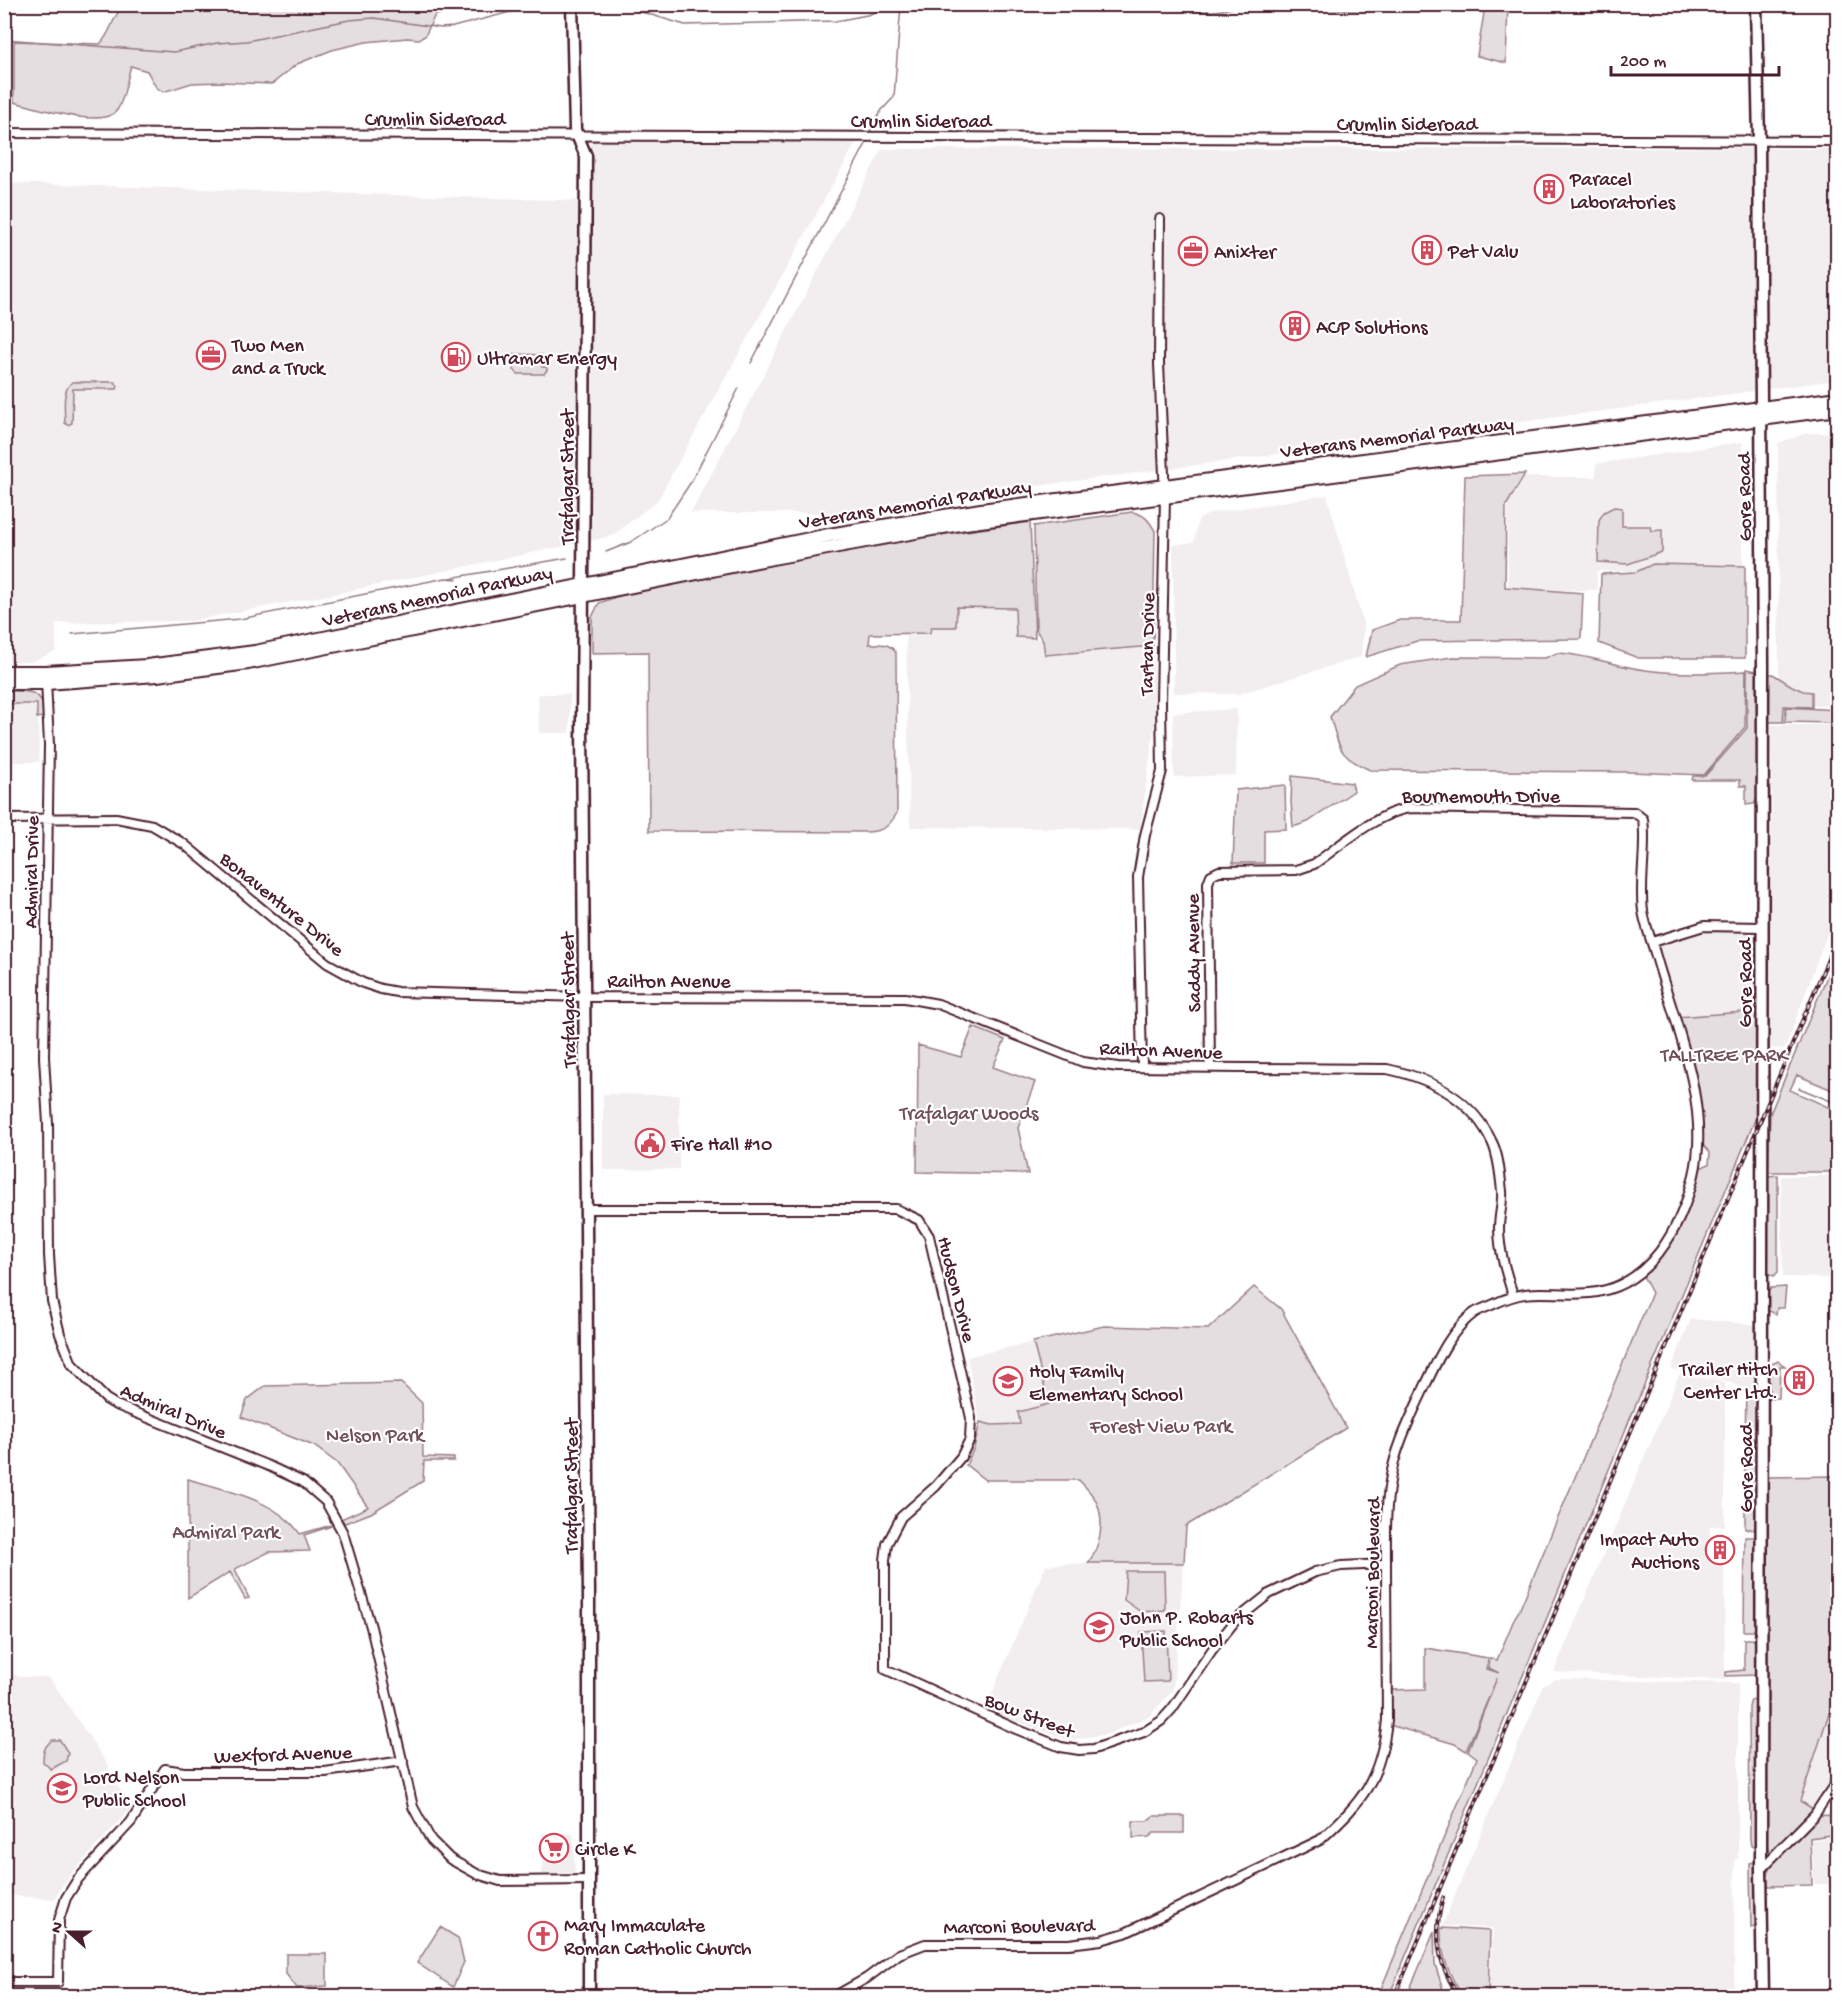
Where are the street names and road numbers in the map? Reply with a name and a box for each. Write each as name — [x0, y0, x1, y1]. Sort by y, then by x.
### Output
street label: Crumlin Sideroad — [365, 110, 507, 133]
street label: Crumlin Sideroad — [851, 112, 993, 135]
street label: Crumlin Sideroad — [1337, 115, 1479, 138]
street label: Trafalgar Street — [558, 408, 581, 546]
street label: Veterans Memorial Parkway — [1279, 414, 1515, 465]
street label: Gore Road — [1734, 450, 1759, 542]
street label: Veterans Memorial Parkway — [797, 477, 1033, 536]
street label: Veterans Memorial Parkway — [320, 563, 555, 634]
street label: Tartan Drive — [1137, 592, 1162, 697]
street label: Bournemouth Drive — [1401, 787, 1561, 810]
street label: Admiral Drive — [21, 815, 46, 929]
street label: Bonaventure Drive — [213, 848, 348, 963]
street label: Saddy Avenue — [1183, 893, 1208, 1012]
street label: Trafalgar Street — [558, 930, 583, 1069]
street label: Gore Road — [1736, 936, 1759, 1027]
street label: Railton Avenue — [607, 972, 731, 995]
street label: Railton Avenue — [1099, 1039, 1224, 1066]
street label: Hudson Drive — [930, 1235, 979, 1346]
street label: Admiral Drive — [116, 1381, 230, 1446]
street label: Trafalgar Street — [562, 1417, 585, 1555]
street label: Gore Road — [1737, 1421, 1760, 1512]
street label: Marconi Boulevard — [1362, 1495, 1387, 1649]
street label: Bow Street — [980, 1689, 1079, 1746]
street label: Wexford Avenue — [214, 1743, 353, 1770]
street label: Marconi Boulevard — [943, 1916, 1097, 1941]

